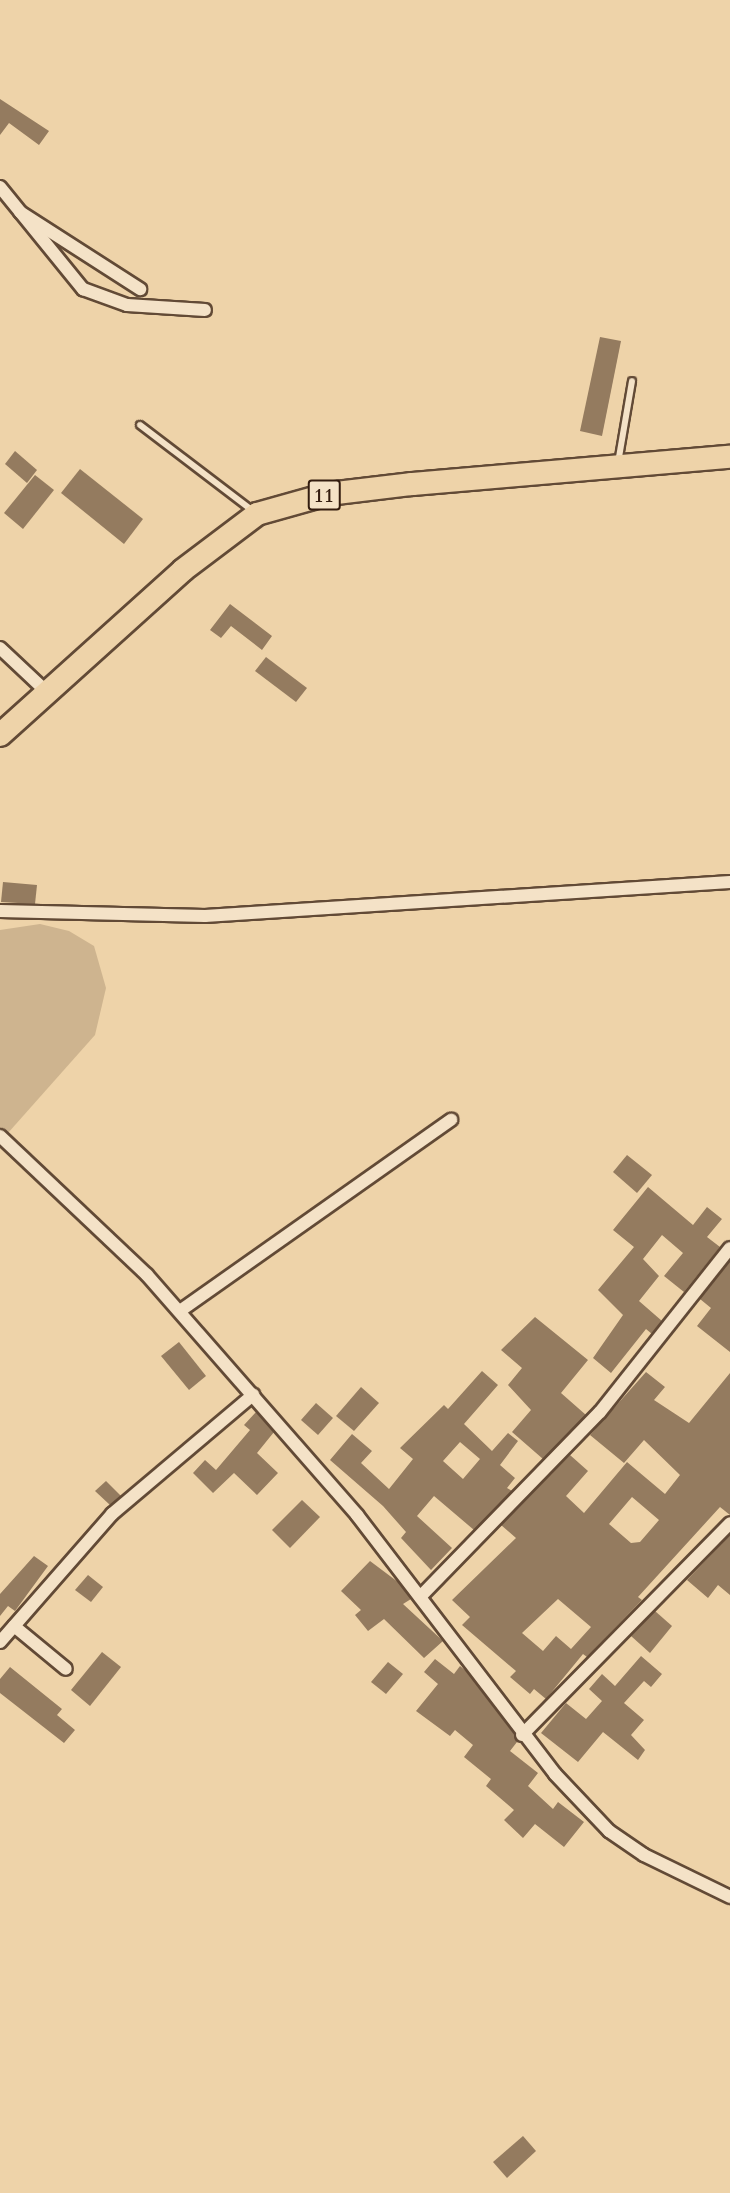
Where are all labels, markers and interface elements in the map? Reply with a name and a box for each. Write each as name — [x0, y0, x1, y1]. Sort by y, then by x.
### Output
road number: 11 — [308, 478, 340, 512]

